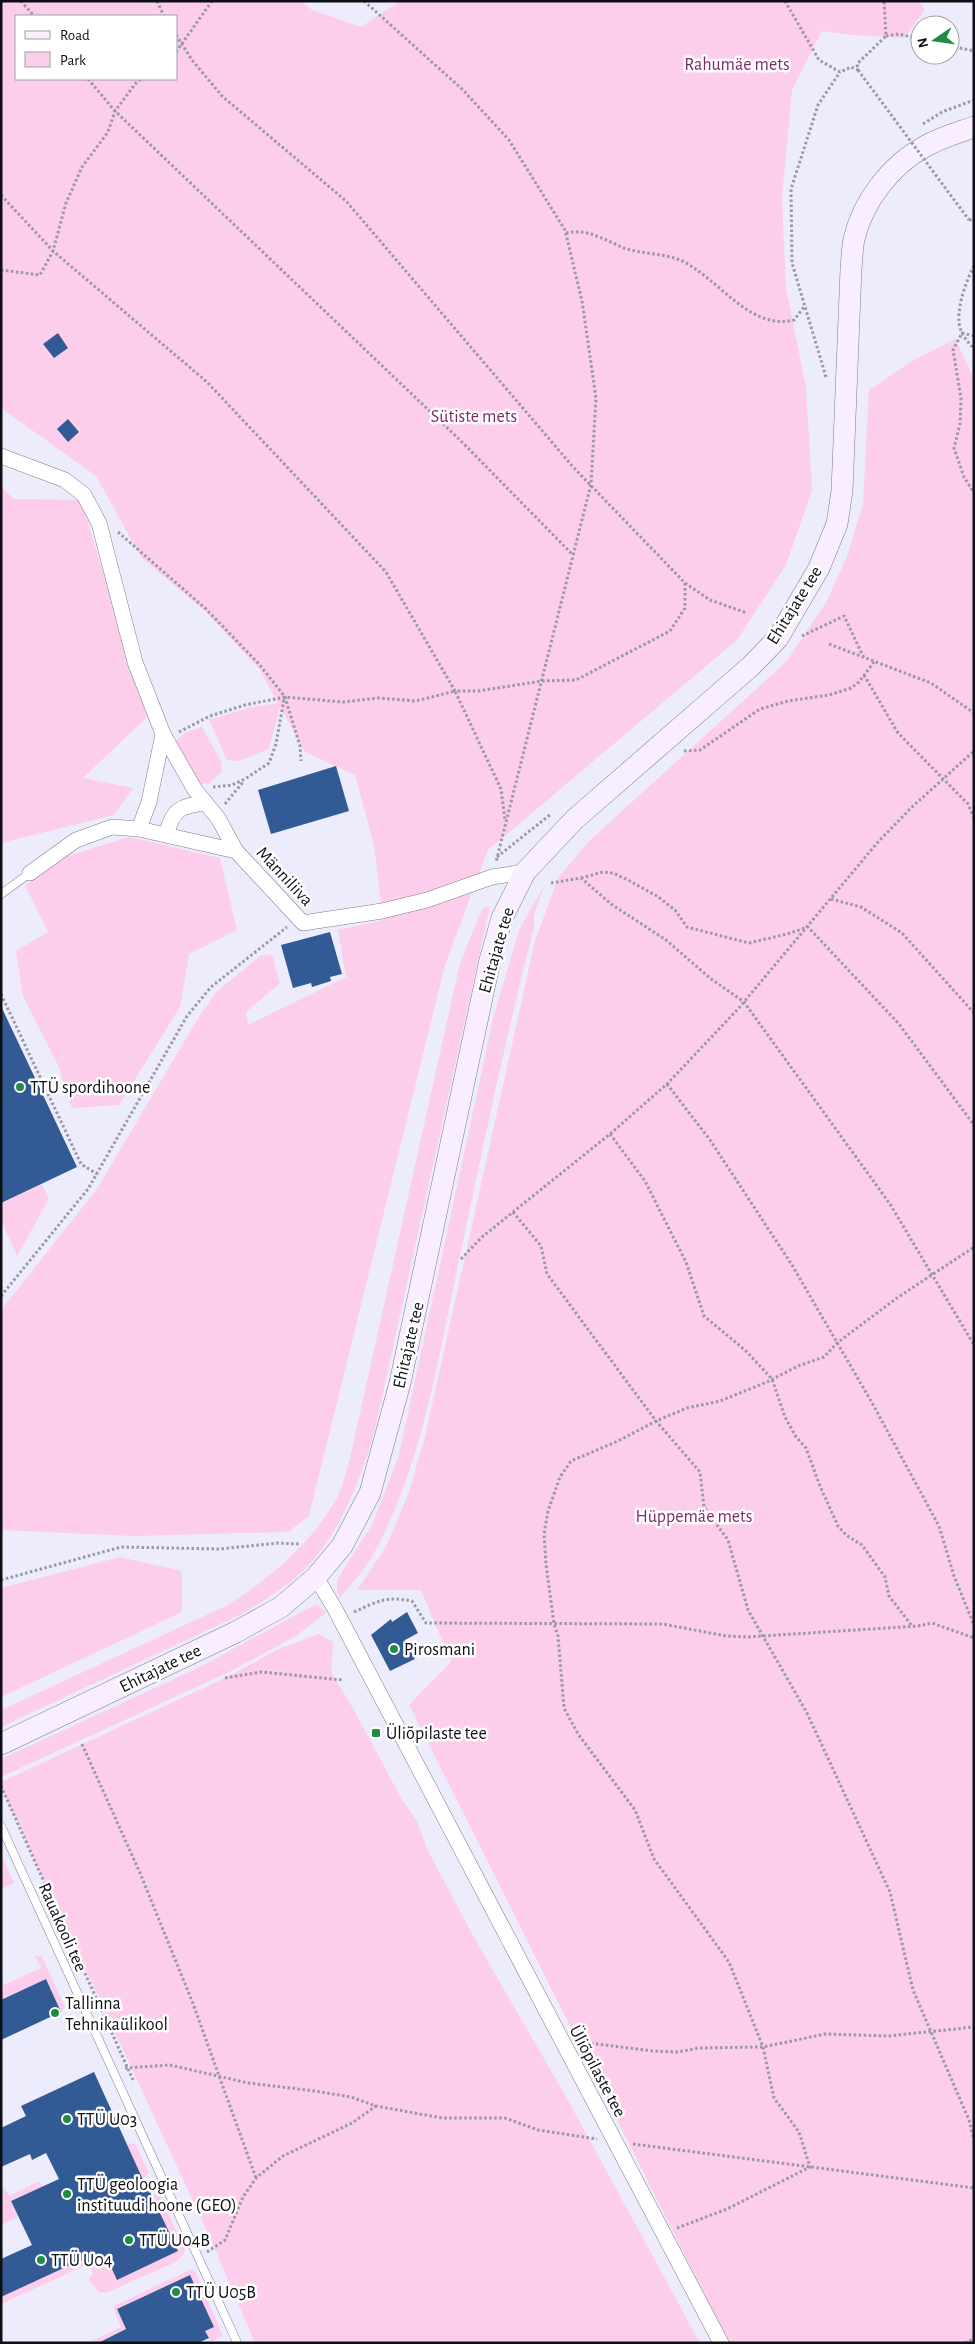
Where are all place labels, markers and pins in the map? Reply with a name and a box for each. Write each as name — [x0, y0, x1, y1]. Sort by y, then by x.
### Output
place label: TTÜ spordihoone — [30, 1077, 150, 1097]
marker: TTÜ spordihoone — [14, 1081, 26, 1093]
place label: Pirosmani — [404, 1641, 475, 1659]
marker: Pirosmani — [388, 1643, 400, 1655]
place label: Üliõpilaste tee — [386, 1723, 487, 1743]
marker: Üliõpilaste tee — [370, 1727, 382, 1739]
place label: Tallinna Tehnikaülikool — [65, 1995, 168, 2034]
marker: Tallinna Tehnikaülikool — [49, 2007, 61, 2019]
place label: TTÜ U03 — [77, 2109, 137, 2129]
marker: TTÜ U03 — [61, 2113, 73, 2125]
place label: TTÜ geoloogia instituudi hoone (GEO) — [77, 2174, 237, 2215]
marker: TTÜ geoloogia instituudi hoone (GEO) — [61, 2188, 73, 2200]
place label: TTÜ U04B — [139, 2230, 210, 2250]
marker: TTÜ U04B — [123, 2234, 135, 2246]
place label: TTÜ U04 — [51, 2250, 113, 2270]
marker: TTÜ U04 — [35, 2254, 47, 2266]
place label: TTÜ U05B — [186, 2282, 256, 2302]
marker: TTÜ U05B — [170, 2286, 182, 2298]

